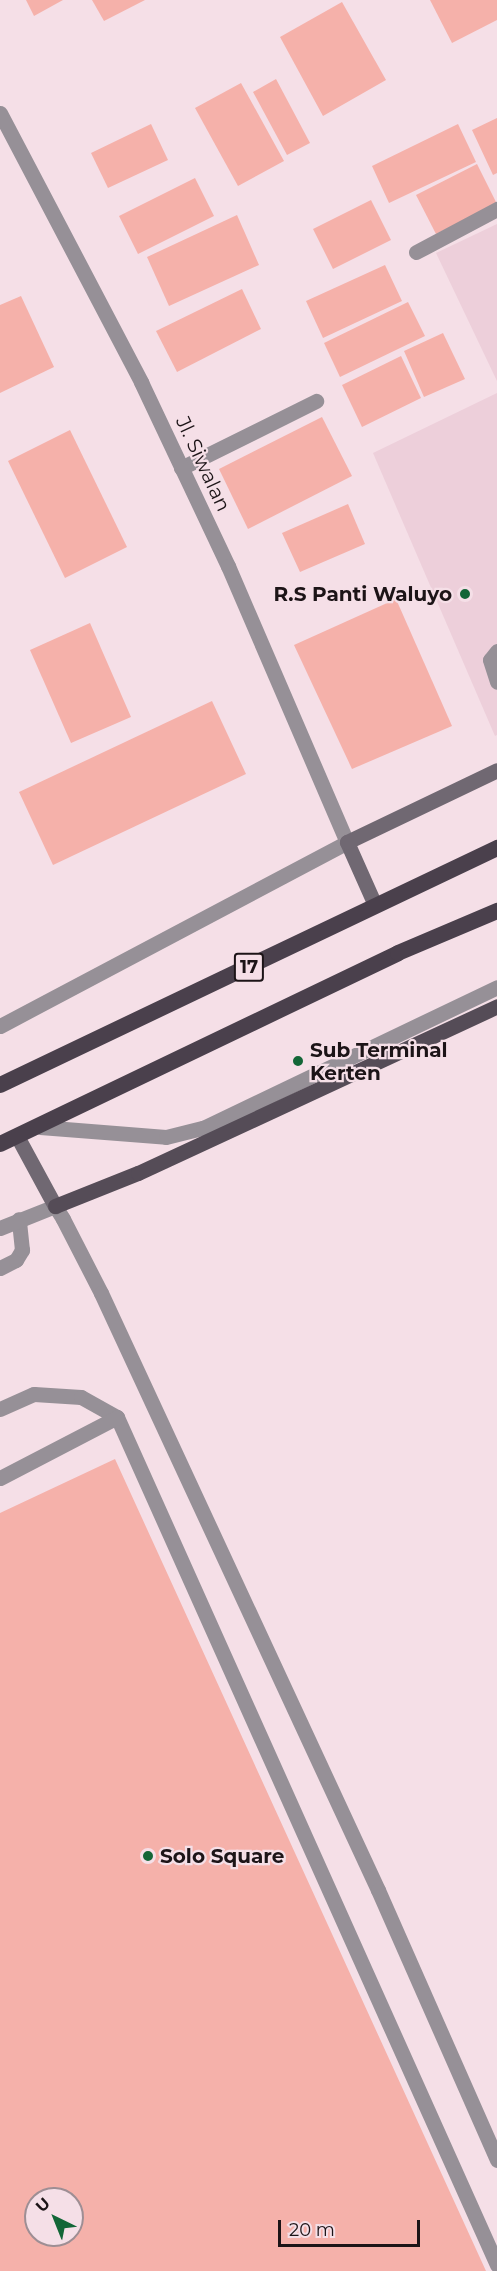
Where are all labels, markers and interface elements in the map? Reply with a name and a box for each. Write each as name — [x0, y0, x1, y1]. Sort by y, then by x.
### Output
street label: Jl. Siwalan — [171, 413, 235, 515]
place label: R.S Panti Waluyo — [274, 582, 452, 606]
marker: R.S Panti Waluyo — [456, 585, 474, 603]
road number: 17 — [232, 952, 266, 982]
place label: Sub Terminal Kerten — [310, 1038, 448, 1085]
marker: Sub Terminal Kerten — [291, 1054, 305, 1068]
place label: Solo Square — [160, 1844, 284, 1868]
marker: Solo Square — [141, 1849, 155, 1863]
north arrow — [24, 2187, 84, 2247]
text: U — [32, 2194, 54, 2216]
scale bar — [281, 2208, 424, 2246]
text: 20 m — [289, 2219, 335, 2241]

